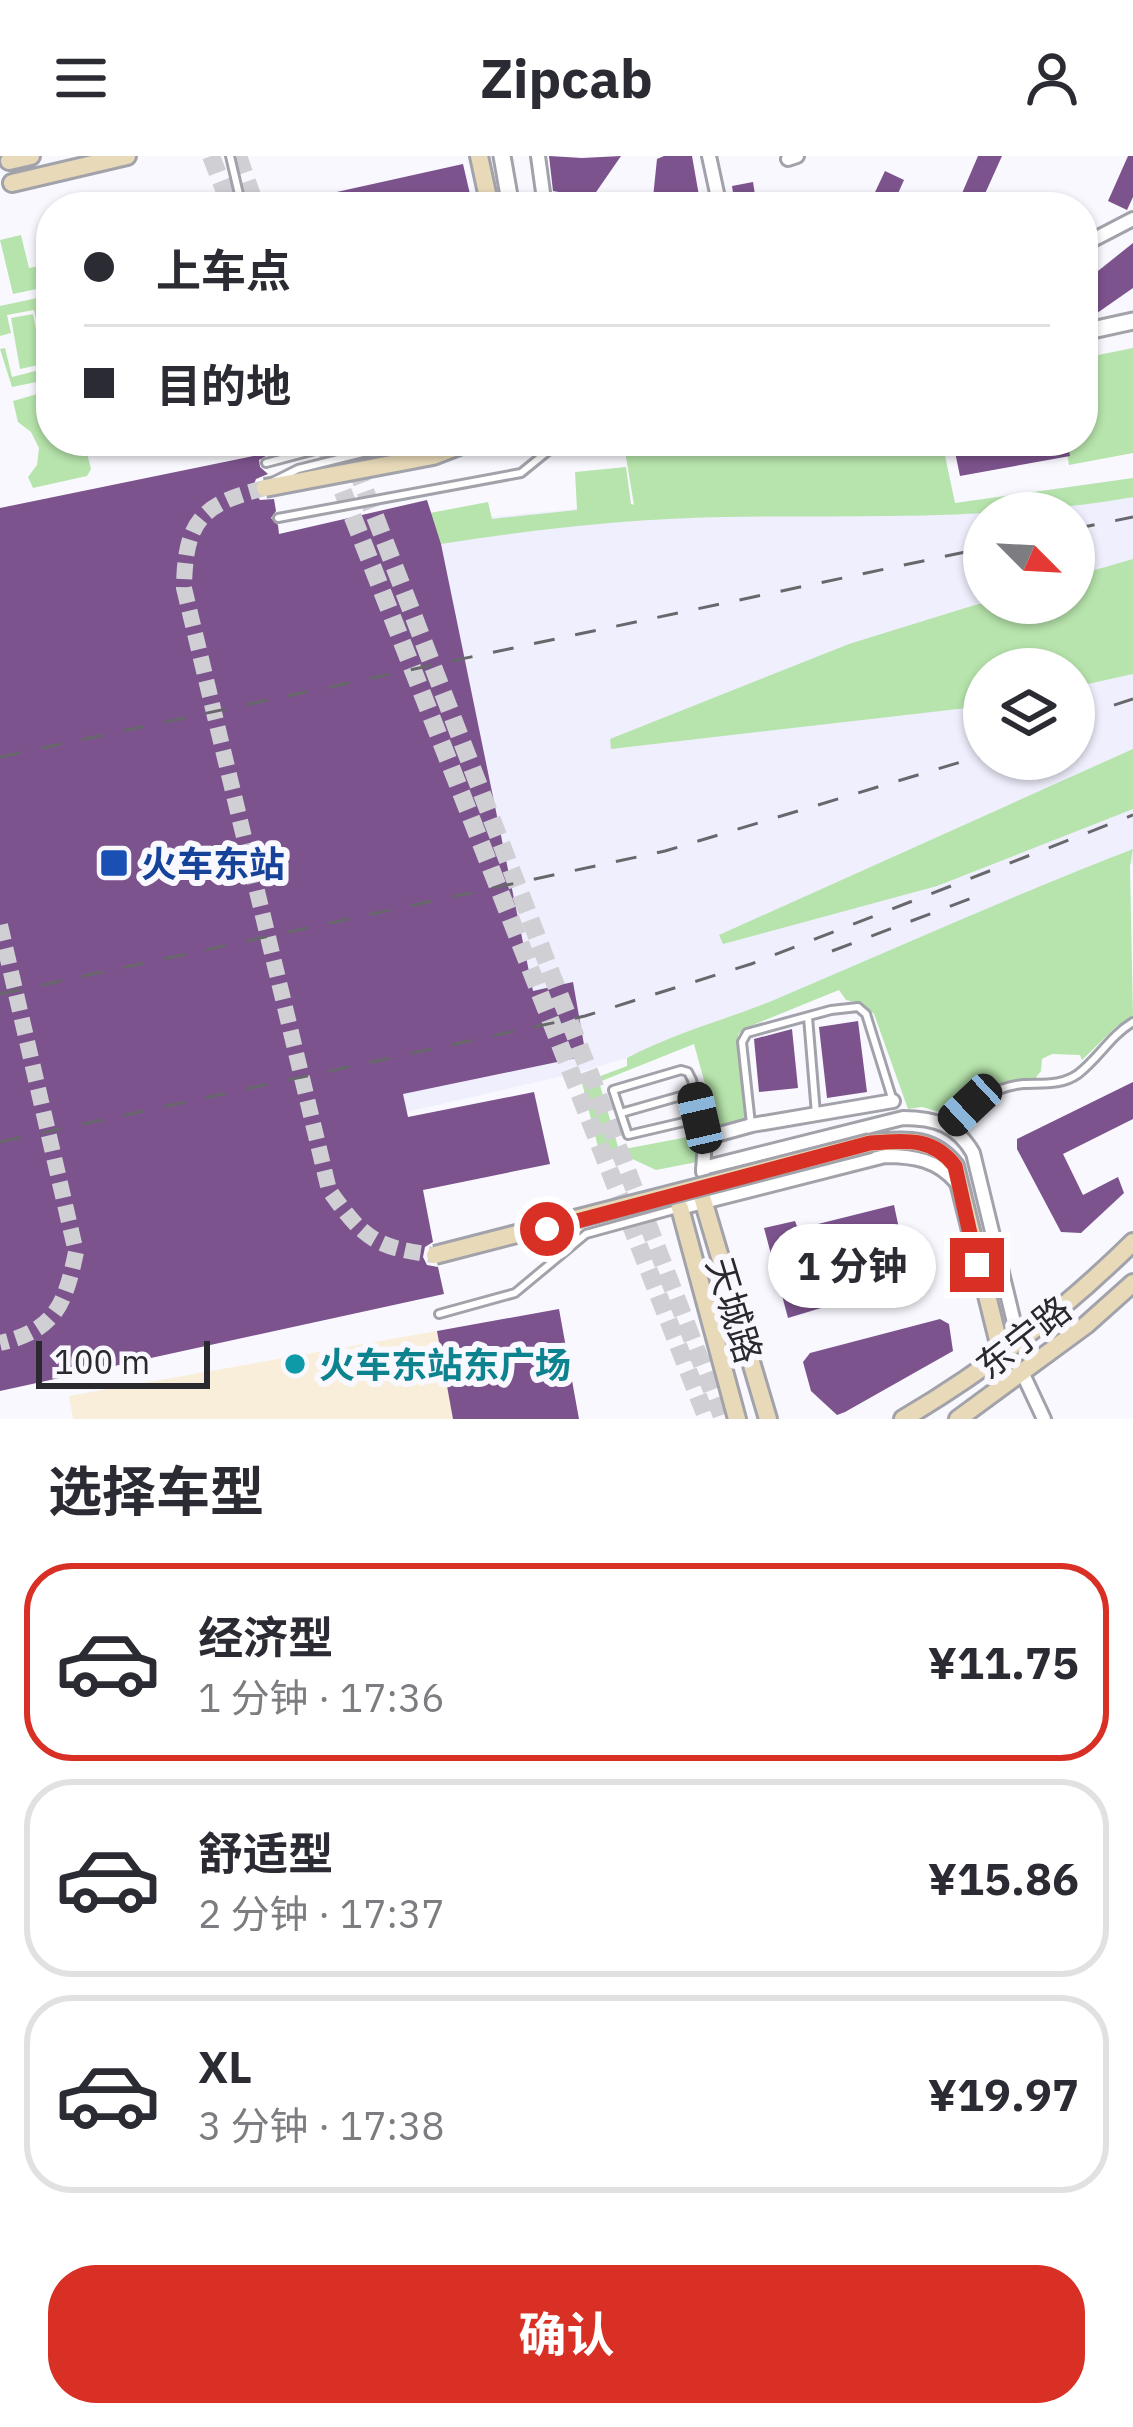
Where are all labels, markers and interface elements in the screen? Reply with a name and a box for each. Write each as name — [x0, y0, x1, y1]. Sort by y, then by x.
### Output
text: Zipcab — [480, 43, 653, 113]
icon: menu — [48, 45, 114, 111]
icon: person — [1019, 45, 1085, 111]
text: 上车点 — [156, 241, 291, 299]
text: 目的地 — [156, 356, 291, 414]
north arrow — [963, 492, 1095, 624]
map controls — [963, 492, 1095, 780]
button: layers — [963, 648, 1095, 780]
place label: 火车东站 — [141, 840, 285, 887]
marker: 火车东站 — [98, 847, 130, 879]
car — [931, 1067, 1009, 1143]
car — [674, 1079, 726, 1157]
route start — [520, 1202, 574, 1256]
callout: 1 分钟 — [767, 1223, 935, 1307]
route end — [950, 1238, 1004, 1292]
text: 1 分钟 — [797, 1240, 907, 1291]
street label: 天城路 — [697, 1251, 773, 1369]
street label: 东宁路 — [966, 1285, 1080, 1389]
scale bar — [36, 1335, 210, 1388]
text: 100 m — [54, 1340, 150, 1383]
place label: 火车东站东广场 — [319, 1341, 571, 1388]
marker: 火车东站东广场 — [282, 1351, 308, 1377]
text: 选择车型 — [48, 1456, 264, 1526]
icon: car — [54, 1608, 162, 1716]
text: 经济型 — [198, 1608, 333, 1666]
text: ¥11.75 — [928, 1633, 1079, 1691]
text: 1 分钟 · 17:36 — [198, 1672, 445, 1723]
icon: car — [54, 1824, 162, 1932]
text: 舒适型 — [198, 1824, 333, 1882]
text: ¥15.86 — [928, 1849, 1079, 1907]
text: 2 分钟 · 17:37 — [198, 1888, 445, 1939]
text: XL — [198, 2037, 252, 2095]
icon: car — [54, 2040, 162, 2148]
text: ¥19.97 — [928, 2065, 1079, 2123]
text: 3 分钟 · 17:38 — [198, 2100, 445, 2151]
button: 确认 — [48, 2265, 1085, 2403]

